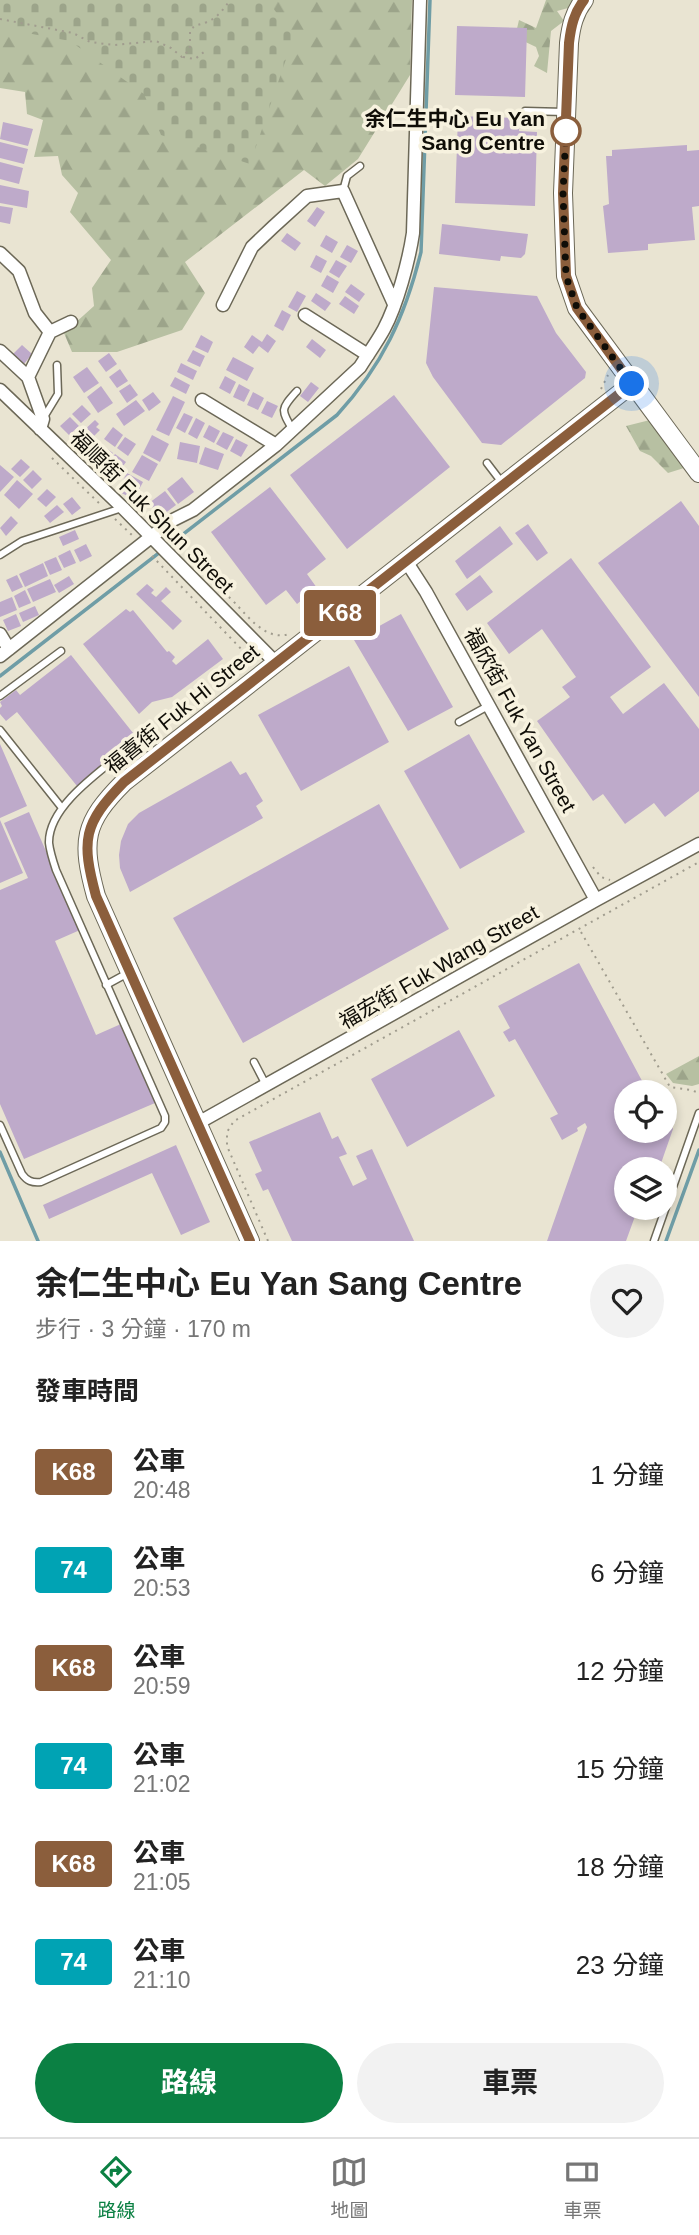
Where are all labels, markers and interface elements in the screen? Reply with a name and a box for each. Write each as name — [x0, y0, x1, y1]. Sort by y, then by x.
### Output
place label: 余仁生中心 Eu Yan Sang Centre — [365, 107, 545, 154]
marker: 余仁生中心 Eu Yan Sang Centre — [551, 116, 581, 146]
your location — [614, 366, 649, 401]
street label: 福順街 Fuk Shun Street — [66, 426, 239, 598]
line badge: K68 — [300, 590, 380, 636]
text: K68 — [318, 599, 362, 626]
street label: 福欣街 Fuk Yan Street — [460, 624, 581, 816]
street label: 福喜街 Fuk Hi Street — [100, 639, 263, 778]
street label: 福宏街 Fuk Wang Street — [335, 900, 542, 1033]
map controls — [614, 1080, 677, 1220]
button: locate — [614, 1080, 677, 1143]
button: layers — [614, 1157, 677, 1220]
button: heart — [590, 1264, 664, 1338]
text: 余仁生中心 Eu Yan Sang Centre — [35, 1265, 522, 1302]
text: 步行 · 3 分鐘 · 170 m — [35, 1316, 251, 1342]
text: 發車時間 — [35, 1376, 139, 1406]
text: 公車 — [133, 1446, 185, 1476]
text: K68 — [51, 1458, 96, 1485]
text: 1 分鐘 — [590, 1460, 664, 1490]
text: 20:48 — [133, 1477, 191, 1503]
text: 公車 — [133, 1544, 185, 1574]
text: 74 — [60, 1556, 87, 1583]
text: 6 分鐘 — [590, 1558, 664, 1588]
text: 20:53 — [133, 1575, 191, 1601]
text: 公車 — [133, 1642, 185, 1672]
text: K68 — [51, 1654, 96, 1681]
text: 12 分鐘 — [576, 1656, 664, 1686]
text: 20:59 — [133, 1673, 191, 1699]
text: 公車 — [133, 1740, 185, 1770]
text: 74 — [60, 1752, 87, 1779]
text: 15 分鐘 — [576, 1754, 664, 1784]
text: 21:02 — [133, 1771, 191, 1797]
text: 公車 — [133, 1838, 185, 1868]
text: K68 — [51, 1850, 96, 1877]
text: 18 分鐘 — [576, 1852, 664, 1882]
text: 21:05 — [133, 1869, 191, 1895]
text: 公車 — [133, 1936, 185, 1966]
text: 74 — [60, 1948, 87, 1975]
text: 23 分鐘 — [576, 1950, 664, 1980]
text: 21:10 — [133, 1967, 191, 1993]
button: 路線 — [35, 2043, 343, 2123]
button: 車票 — [357, 2043, 664, 2123]
tab: 路線 — [97, 2153, 136, 2222]
tab: 地圖 — [330, 2153, 369, 2222]
tab: 車票 — [563, 2153, 602, 2222]

